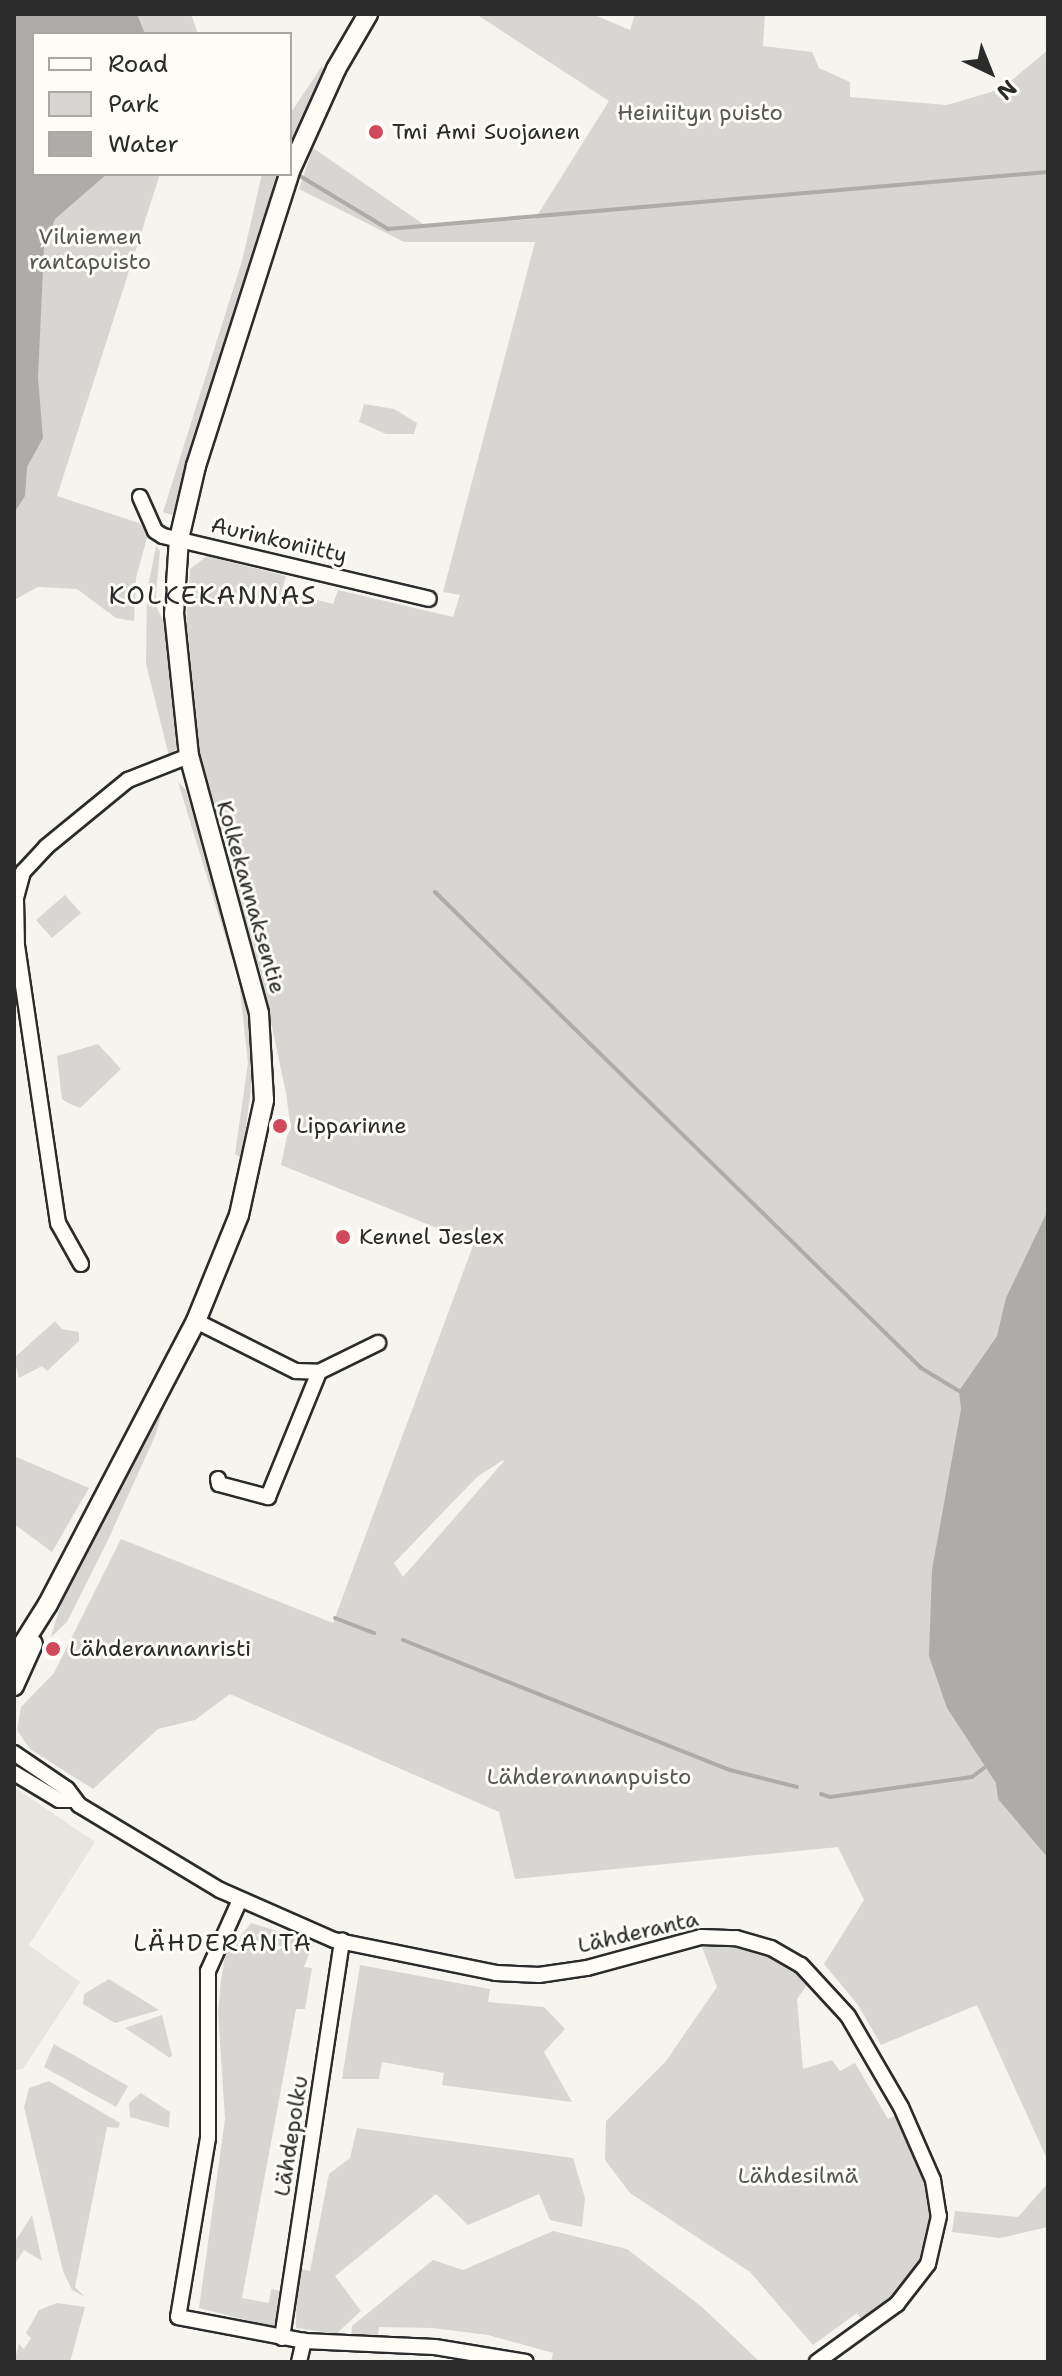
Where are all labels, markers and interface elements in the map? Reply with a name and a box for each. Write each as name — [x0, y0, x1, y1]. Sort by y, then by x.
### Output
legend — [32, 32, 292, 176]
north arrow — [950, 32, 1030, 112]
text: Road — [108, 48, 168, 80]
text: N — [990, 73, 1023, 106]
text: Park — [108, 88, 160, 120]
park label: Heiniityn puisto — [617, 100, 783, 126]
place label: Tmi Ami Suojanen — [392, 119, 580, 145]
marker: Tmi Ami Suojanen — [367, 123, 385, 141]
text: Water — [108, 128, 179, 160]
park label: Vilniemen rantapuisto — [29, 223, 151, 274]
street label: Aurinkoniitty — [208, 512, 350, 568]
district label: KOLKEKANNAS — [109, 579, 317, 611]
street label: Kolkekannaksentie — [211, 798, 291, 996]
place label: Lipparinne — [296, 1113, 407, 1139]
marker: Lipparinne — [271, 1117, 289, 1135]
place label: Kennel Jeslex — [359, 1224, 504, 1250]
marker: Kennel Jeslex — [334, 1228, 352, 1246]
place label: Lähderannanristi — [69, 1636, 251, 1662]
marker: Lähderannanristi — [44, 1640, 62, 1658]
park label: Lähderannanpuisto — [487, 1764, 691, 1790]
street label: Lähderanta — [575, 1905, 701, 1959]
district label: LÄHDERANTA — [133, 1930, 313, 1958]
street label: Lähdepolku — [268, 2074, 314, 2198]
park label: Lähdesilmä — [738, 2163, 858, 2189]

